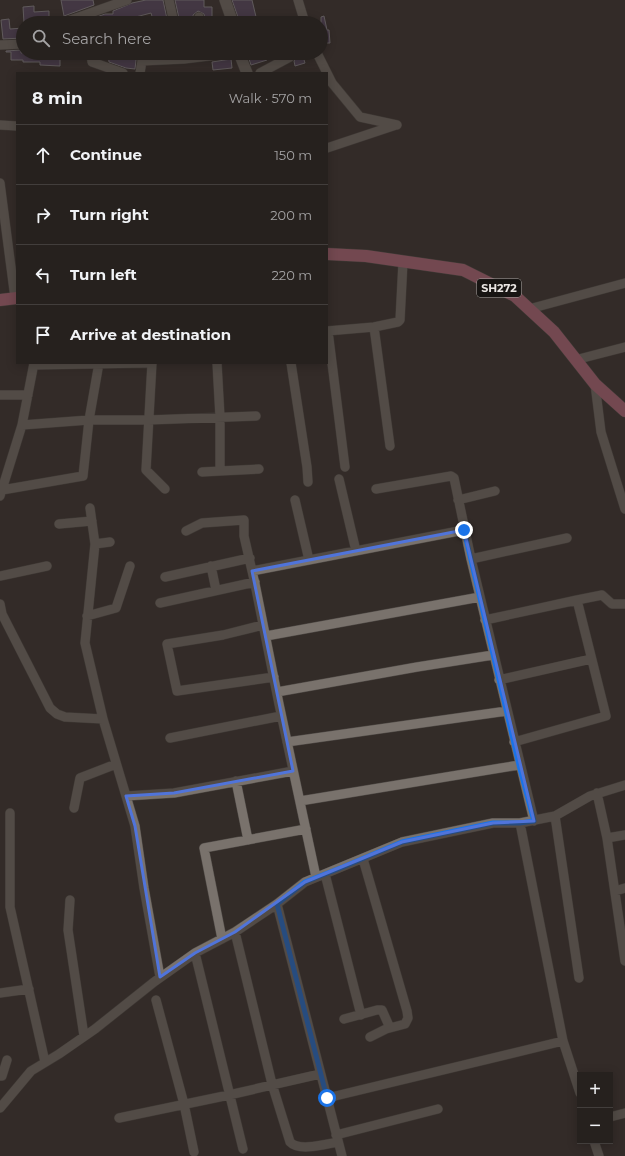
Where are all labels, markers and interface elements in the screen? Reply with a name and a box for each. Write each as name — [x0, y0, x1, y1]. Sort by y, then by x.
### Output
search box — [16, 16, 328, 60]
icon: search — [30, 27, 52, 49]
text: Search here — [62, 29, 151, 48]
text: 8 min — [32, 88, 83, 108]
text: Walk · 570 m — [229, 90, 312, 106]
icon: ahead — [32, 144, 54, 166]
text: Continue — [70, 145, 142, 164]
text: 150 m — [274, 147, 312, 163]
icon: right — [32, 204, 54, 226]
text: Turn right — [70, 205, 149, 224]
text: 200 m — [270, 207, 312, 223]
icon: left — [32, 264, 54, 286]
text: Turn left — [70, 265, 137, 284]
text: 220 m — [271, 267, 312, 283]
road number: SH272 — [477, 279, 521, 297]
icon: arrive — [32, 324, 54, 346]
text: Arrive at destination — [70, 325, 231, 344]
route end — [455, 521, 473, 539]
map controls — [577, 1072, 613, 1144]
button: + — [577, 1072, 613, 1108]
route start — [318, 1089, 336, 1107]
button: − — [577, 1108, 613, 1144]

